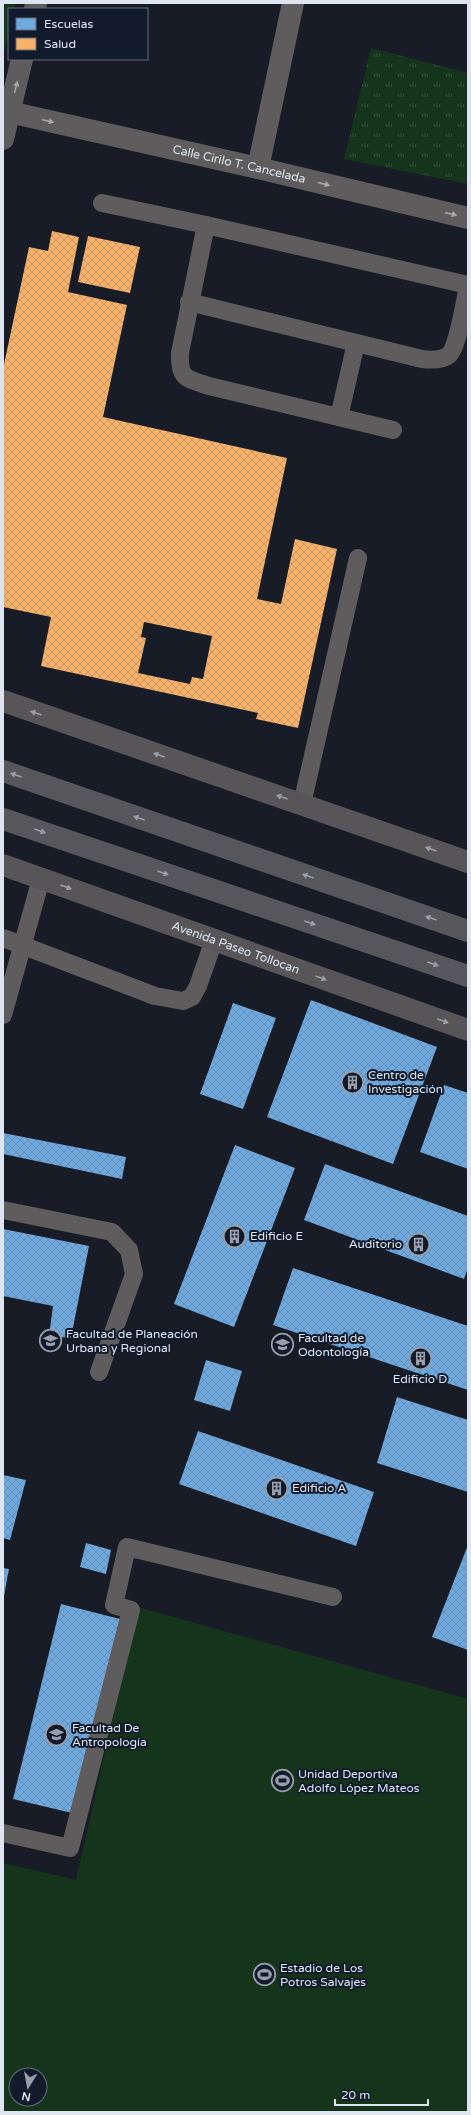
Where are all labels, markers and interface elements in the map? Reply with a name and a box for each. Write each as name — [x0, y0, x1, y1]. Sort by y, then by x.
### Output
legend — [8, 8, 148, 60]
text: Escuelas — [44, 17, 94, 31]
text: Salud — [44, 37, 76, 51]
one-way arrow — [13, 81, 19, 93]
one-way arrow — [41, 118, 54, 124]
street label: Calle Cirilo T. Cancelada — [171, 142, 307, 186]
one-way arrow — [318, 181, 331, 187]
one-way arrow — [445, 211, 457, 217]
one-way arrow — [30, 709, 42, 715]
one-way arrow — [152, 752, 164, 758]
one-way arrow — [10, 772, 22, 778]
one-way arrow — [275, 794, 287, 800]
one-way arrow — [133, 814, 145, 820]
one-way arrow — [34, 828, 46, 834]
one-way arrow — [425, 846, 437, 852]
one-way arrow — [157, 870, 169, 876]
one-way arrow — [302, 873, 314, 879]
one-way arrow — [61, 885, 73, 891]
one-way arrow — [425, 915, 437, 921]
street label: Avenida Paseo Tollocan — [170, 919, 301, 977]
one-way arrow — [305, 920, 317, 926]
one-way arrow — [428, 961, 440, 967]
one-way arrow — [315, 975, 327, 981]
one-way arrow — [438, 1018, 450, 1024]
place label: Centro de Investigación — [368, 1068, 443, 1096]
building icon: Centro de Investigación — [339, 1069, 365, 1095]
building icon: Edificio E — [222, 1223, 248, 1249]
place label: Edificio E — [250, 1229, 303, 1243]
building icon: Auditorio — [405, 1231, 431, 1257]
place label: Auditorio — [349, 1237, 402, 1251]
place label: Facultad de Planeación Urbana y Regional — [66, 1327, 198, 1355]
school or university icon: Facultad de Planeación Urbana y Regional — [37, 1328, 63, 1354]
place label: Facultad de Odontología — [298, 1331, 369, 1359]
school or university icon: Facultad de Odontología — [269, 1332, 295, 1358]
building icon: Edificio D — [407, 1345, 433, 1371]
place label: Edificio D — [393, 1372, 447, 1386]
building icon: Edificio A — [264, 1475, 290, 1501]
place label: Edificio A — [292, 1481, 346, 1495]
place label: Facultad De Antropología — [72, 1721, 147, 1749]
school or university icon: Facultad De Antropología — [43, 1722, 69, 1748]
place label: Unidad Deportiva Adolfo López Mateos — [298, 1767, 420, 1795]
sports icon: Unidad Deportiva Adolfo López Mateos — [270, 1768, 296, 1794]
place label: Estadio de Los Potros Salvajes — [280, 1961, 366, 1989]
sports icon: Estadio de Los Potros Salvajes — [252, 1962, 278, 1988]
north arrow — [8, 2067, 48, 2107]
scale bar — [335, 2081, 428, 2107]
text: 20 m — [341, 2088, 370, 2102]
text: N — [21, 2089, 32, 2104]

